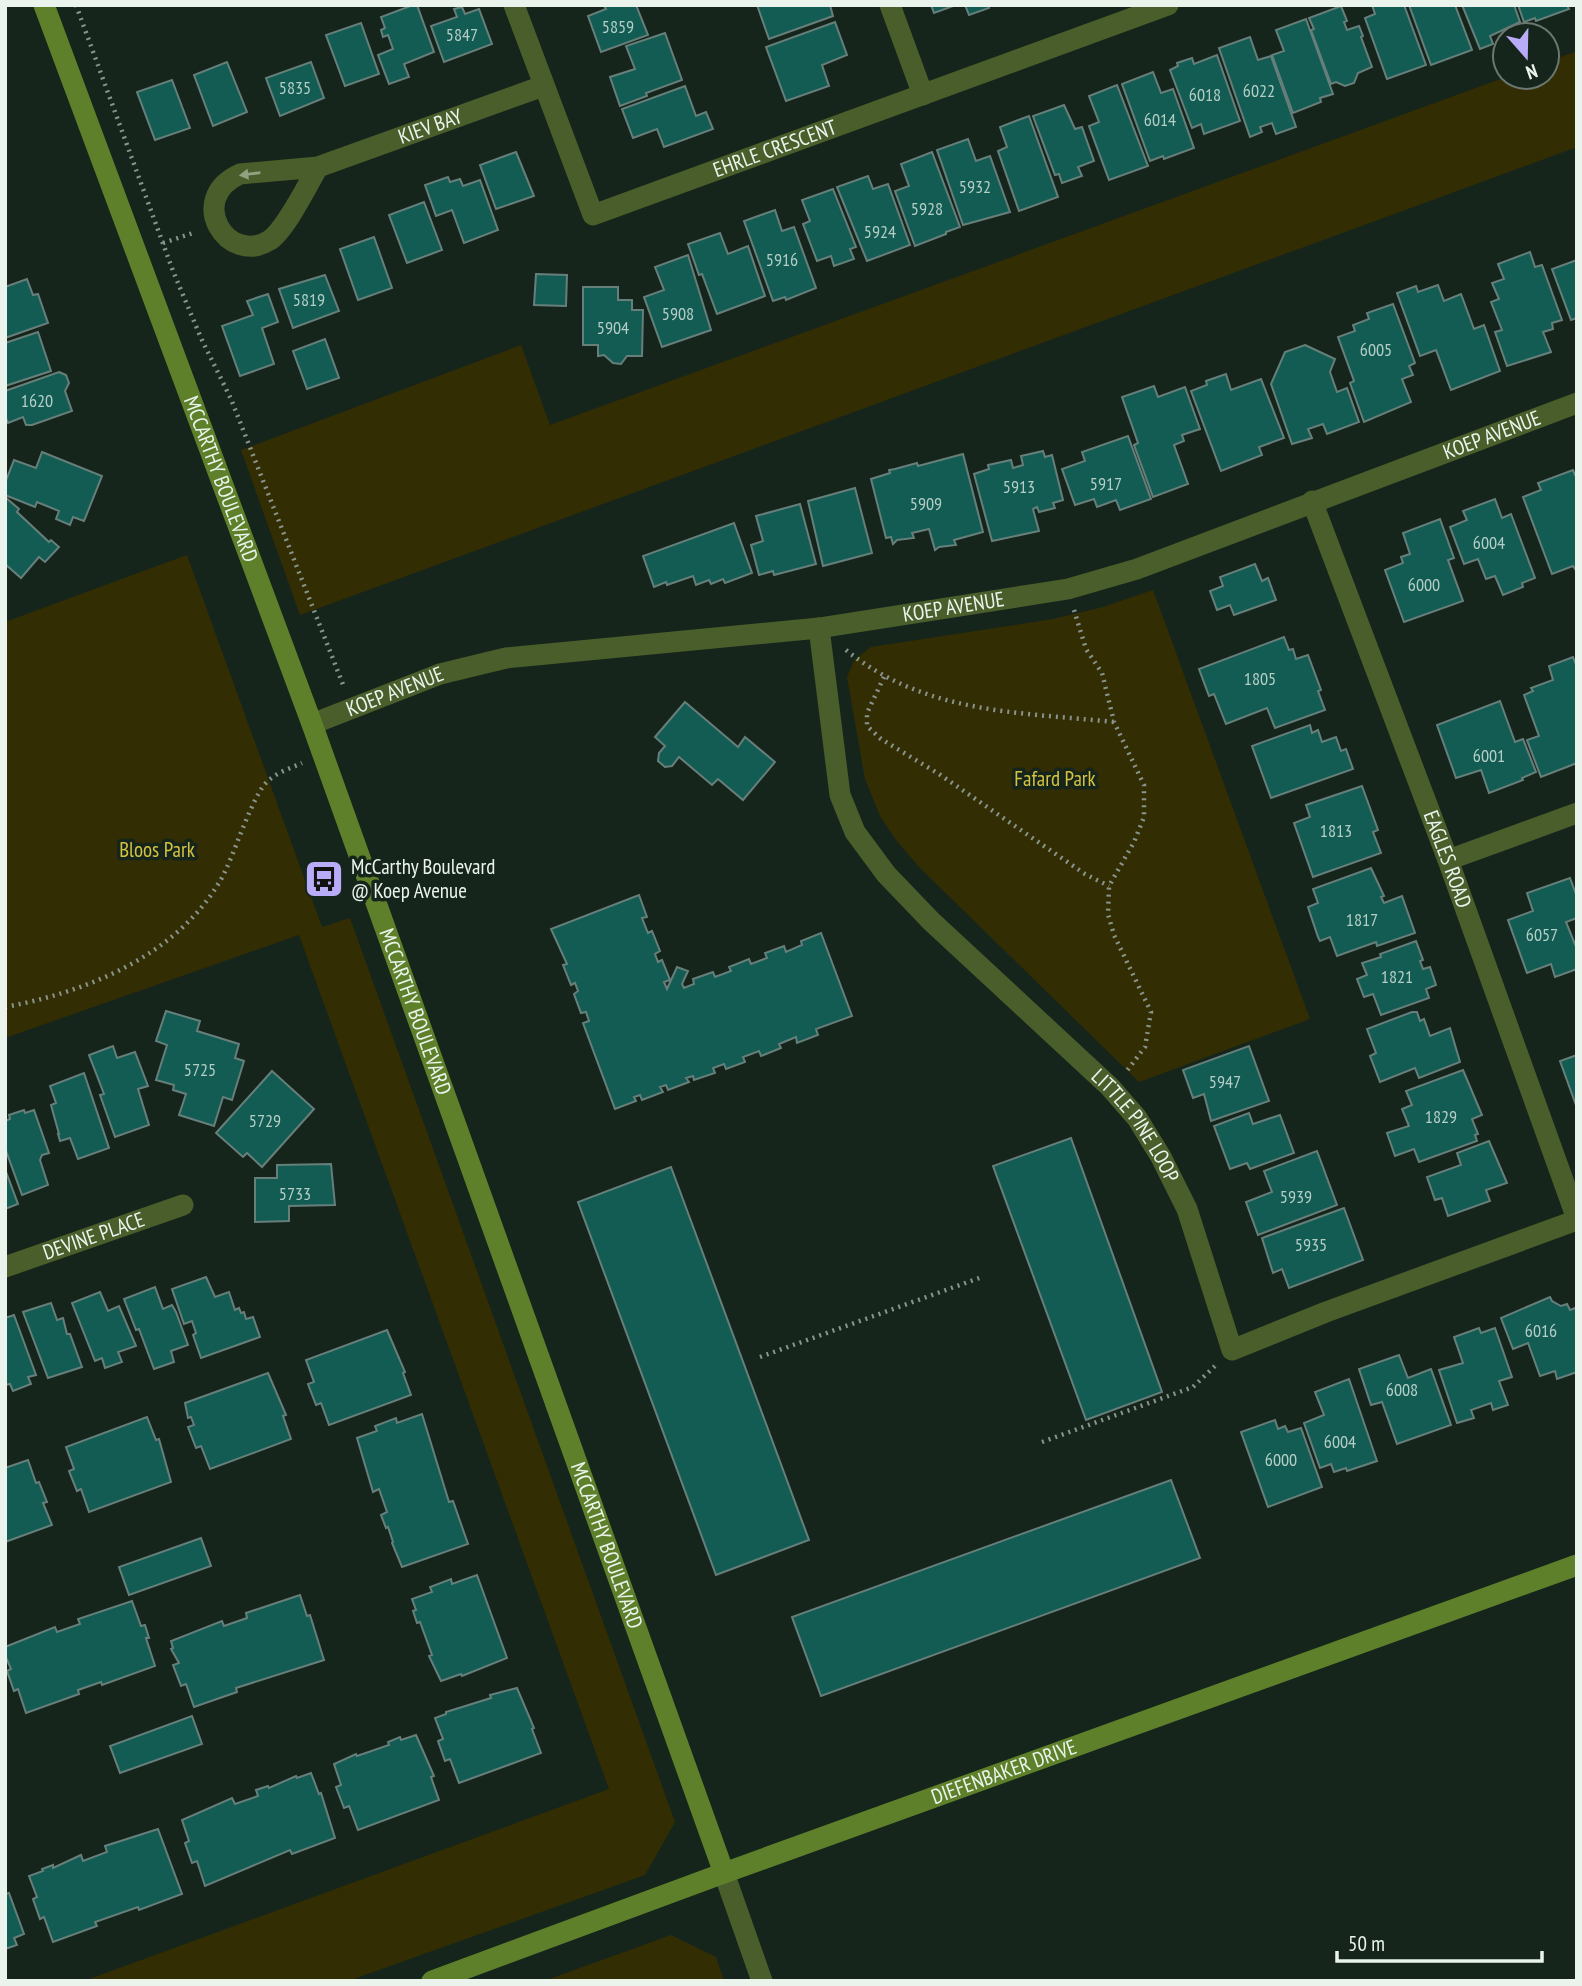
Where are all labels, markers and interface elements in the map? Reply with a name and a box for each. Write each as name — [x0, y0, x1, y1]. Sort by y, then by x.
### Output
house number: 5859 — [602, 15, 634, 38]
north arrow — [1491, 21, 1561, 91]
house number: 5847 — [446, 23, 478, 46]
text: N — [1523, 59, 1541, 85]
house number: 5835 — [279, 76, 311, 99]
house number: 6022 — [1243, 79, 1275, 102]
house number: 6018 — [1189, 83, 1221, 106]
street label: KIEV BAY — [394, 102, 466, 150]
house number: 6014 — [1144, 108, 1176, 131]
street label: EHRLE CRESCENT — [709, 113, 841, 183]
one-way arrow — [239, 168, 261, 179]
house number: 5932 — [959, 175, 991, 198]
house number: 5928 — [911, 197, 943, 220]
house number: 5924 — [864, 220, 896, 243]
house number: 5916 — [766, 248, 798, 271]
house number: 5819 — [293, 288, 325, 311]
house number: 5908 — [662, 302, 694, 325]
house number: 5904 — [597, 316, 629, 339]
house number: 6005 — [1360, 338, 1392, 361]
house number: 1620 — [21, 389, 53, 412]
street label: MCCARTHY BOULEVARD — [178, 392, 264, 566]
street label: KOEP AVENUE — [1439, 404, 1544, 465]
house number: 5917 — [1090, 472, 1122, 495]
house number: 5913 — [1003, 475, 1035, 498]
house number: 5909 — [910, 492, 942, 515]
house number: 6004 — [1473, 531, 1505, 554]
house number: 6000 — [1408, 573, 1440, 596]
street label: KOEP AVENUE — [901, 585, 1006, 628]
street label: KOEP AVENUE — [342, 660, 447, 722]
house number: 1805 — [1244, 667, 1276, 690]
house number: 6001 — [1473, 744, 1505, 767]
park label: Fafard Park — [1014, 765, 1096, 792]
street label: EAGLES ROAD — [1418, 807, 1478, 911]
house number: 1813 — [1320, 819, 1352, 842]
park label: Bloos Park — [119, 836, 195, 863]
place label: McCarthy Boulevard @ Koep Avenue — [351, 853, 495, 904]
bus stop icon: McCarthy Boulevard @ Koep Avenue — [303, 858, 345, 900]
house number: 1817 — [1346, 908, 1378, 931]
house number: 6057 — [1526, 923, 1558, 946]
street label: MCCARTHY BOULEVARD — [373, 925, 458, 1098]
house number: 1821 — [1381, 965, 1413, 988]
house number: 5725 — [184, 1058, 216, 1081]
street label: LITTLE PINE LOOP — [1086, 1063, 1185, 1187]
house number: 5947 — [1209, 1070, 1241, 1093]
house number: 1829 — [1425, 1105, 1457, 1128]
house number: 5729 — [249, 1109, 281, 1132]
house number: 5733 — [279, 1182, 311, 1205]
house number: 5939 — [1280, 1185, 1312, 1208]
street label: DEVINE PLACE — [39, 1205, 148, 1266]
house number: 5935 — [1295, 1233, 1327, 1256]
house number: 6016 — [1525, 1319, 1557, 1342]
house number: 6008 — [1386, 1378, 1418, 1401]
house number: 6004 — [1324, 1430, 1356, 1453]
house number: 6000 — [1265, 1448, 1297, 1471]
street label: MCCARTHY BOULEVARD — [565, 1458, 649, 1632]
street label: DIEFENBAKER DRIVE — [927, 1733, 1080, 1810]
scale bar — [1337, 1920, 1542, 1964]
text: 50 m — [1348, 1930, 1385, 1957]

